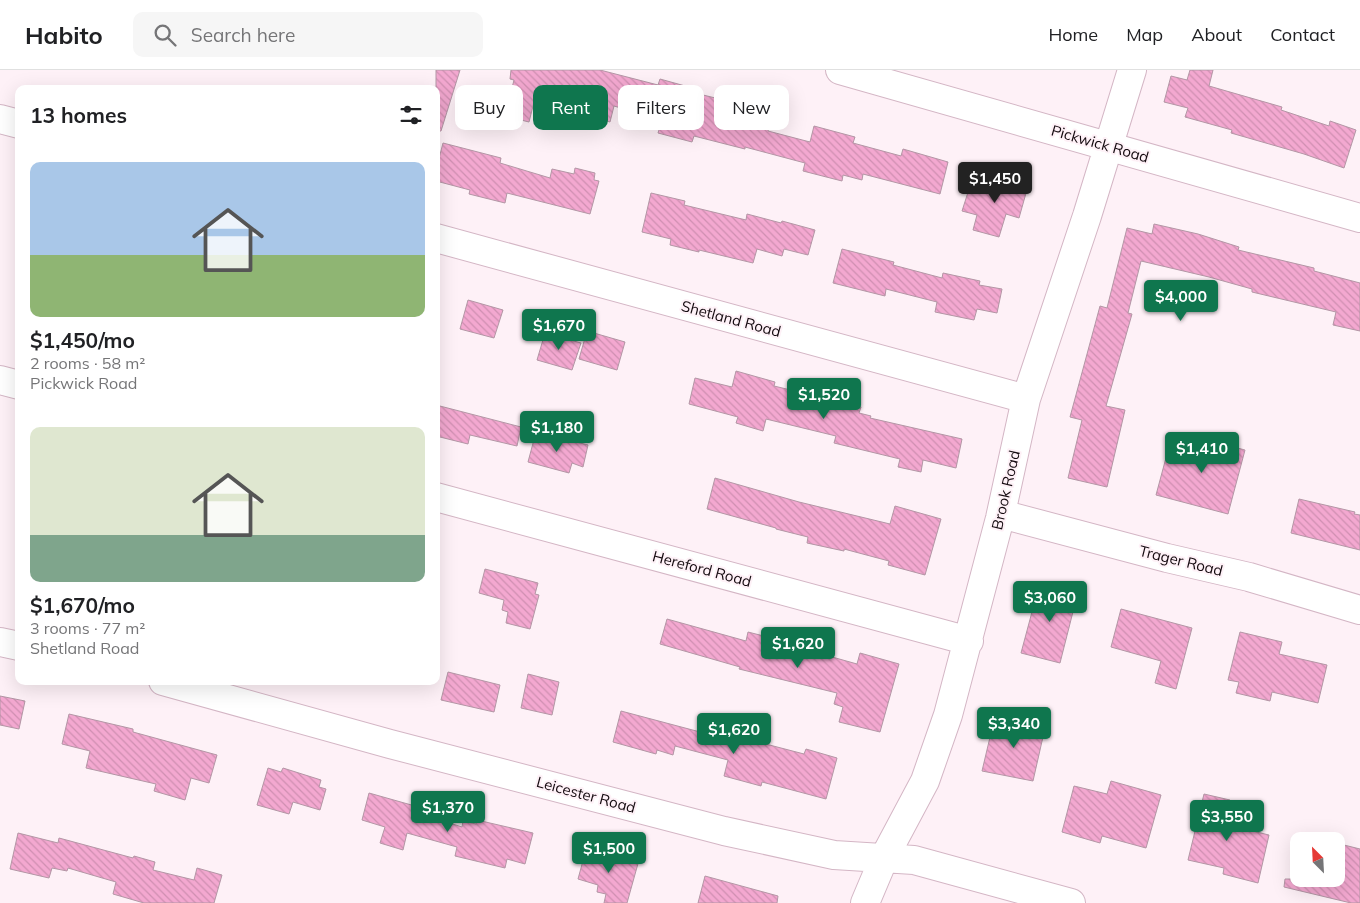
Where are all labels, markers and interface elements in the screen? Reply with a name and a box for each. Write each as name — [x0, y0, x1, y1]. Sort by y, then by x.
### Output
search box — [133, 12, 483, 57]
text: Habito — [25, 20, 103, 50]
icon: search — [151, 21, 179, 49]
text: Search here — [191, 23, 295, 47]
text: Home — [1048, 23, 1098, 46]
text: Map — [1126, 23, 1163, 46]
text: About — [1191, 23, 1242, 46]
text: Contact — [1270, 23, 1335, 46]
chip: Buy — [455, 85, 523, 130]
chip: Rent — [533, 85, 608, 130]
chip: Filters — [618, 85, 704, 130]
chip: New — [714, 85, 789, 130]
icon: filters — [397, 101, 425, 129]
text: 13 homes — [30, 102, 127, 128]
street label: Pickwick Road — [1049, 121, 1151, 167]
pin: $1,450 — [954, 162, 1036, 204]
text: $1,450 — [969, 168, 1021, 188]
icon: home — [183, 195, 273, 285]
pin: $4,000 — [1140, 280, 1222, 322]
text: $4,000 — [1155, 286, 1207, 306]
street label: Shetland Road — [679, 296, 783, 341]
pin: $1,670 — [518, 308, 600, 351]
text: $1,670 — [533, 315, 585, 335]
text: $1,450/mo — [30, 327, 135, 353]
text: 2 rooms · 58 m² — [30, 353, 145, 373]
text: Pickwick Road — [30, 373, 137, 393]
pin: $1,520 — [783, 378, 865, 420]
text: $1,520 — [798, 384, 850, 404]
pin: $1,180 — [516, 410, 598, 453]
text: $1,180 — [531, 417, 583, 437]
pin: $1,410 — [1161, 432, 1243, 474]
text: $1,410 — [1176, 438, 1228, 458]
street label: Brook Road — [987, 448, 1024, 532]
icon: home — [183, 460, 273, 550]
street label: Trager Road — [1137, 541, 1225, 580]
street label: Hereford Road — [651, 546, 754, 591]
pin: $3,060 — [1009, 580, 1091, 623]
text: $3,060 — [1024, 587, 1076, 607]
text: $1,670/mo — [30, 592, 135, 618]
text: 3 rooms · 77 m² — [30, 618, 145, 638]
pin: $1,620 — [757, 626, 839, 669]
text: $1,620 — [772, 633, 824, 653]
text: Shetland Road — [30, 638, 139, 658]
pin: $3,340 — [973, 706, 1055, 749]
pin: $1,620 — [693, 712, 775, 755]
text: $3,340 — [988, 713, 1040, 733]
text: $1,620 — [708, 719, 760, 739]
street label: Leicester Road — [534, 772, 638, 817]
pin: $1,370 — [407, 790, 489, 833]
text: $1,370 — [422, 797, 474, 817]
pin: $3,550 — [1186, 800, 1268, 842]
text: $3,550 — [1201, 806, 1253, 826]
pin: $1,500 — [568, 832, 650, 874]
north arrow — [1290, 832, 1345, 888]
map controls — [1290, 832, 1345, 887]
text: $1,500 — [583, 838, 635, 858]

